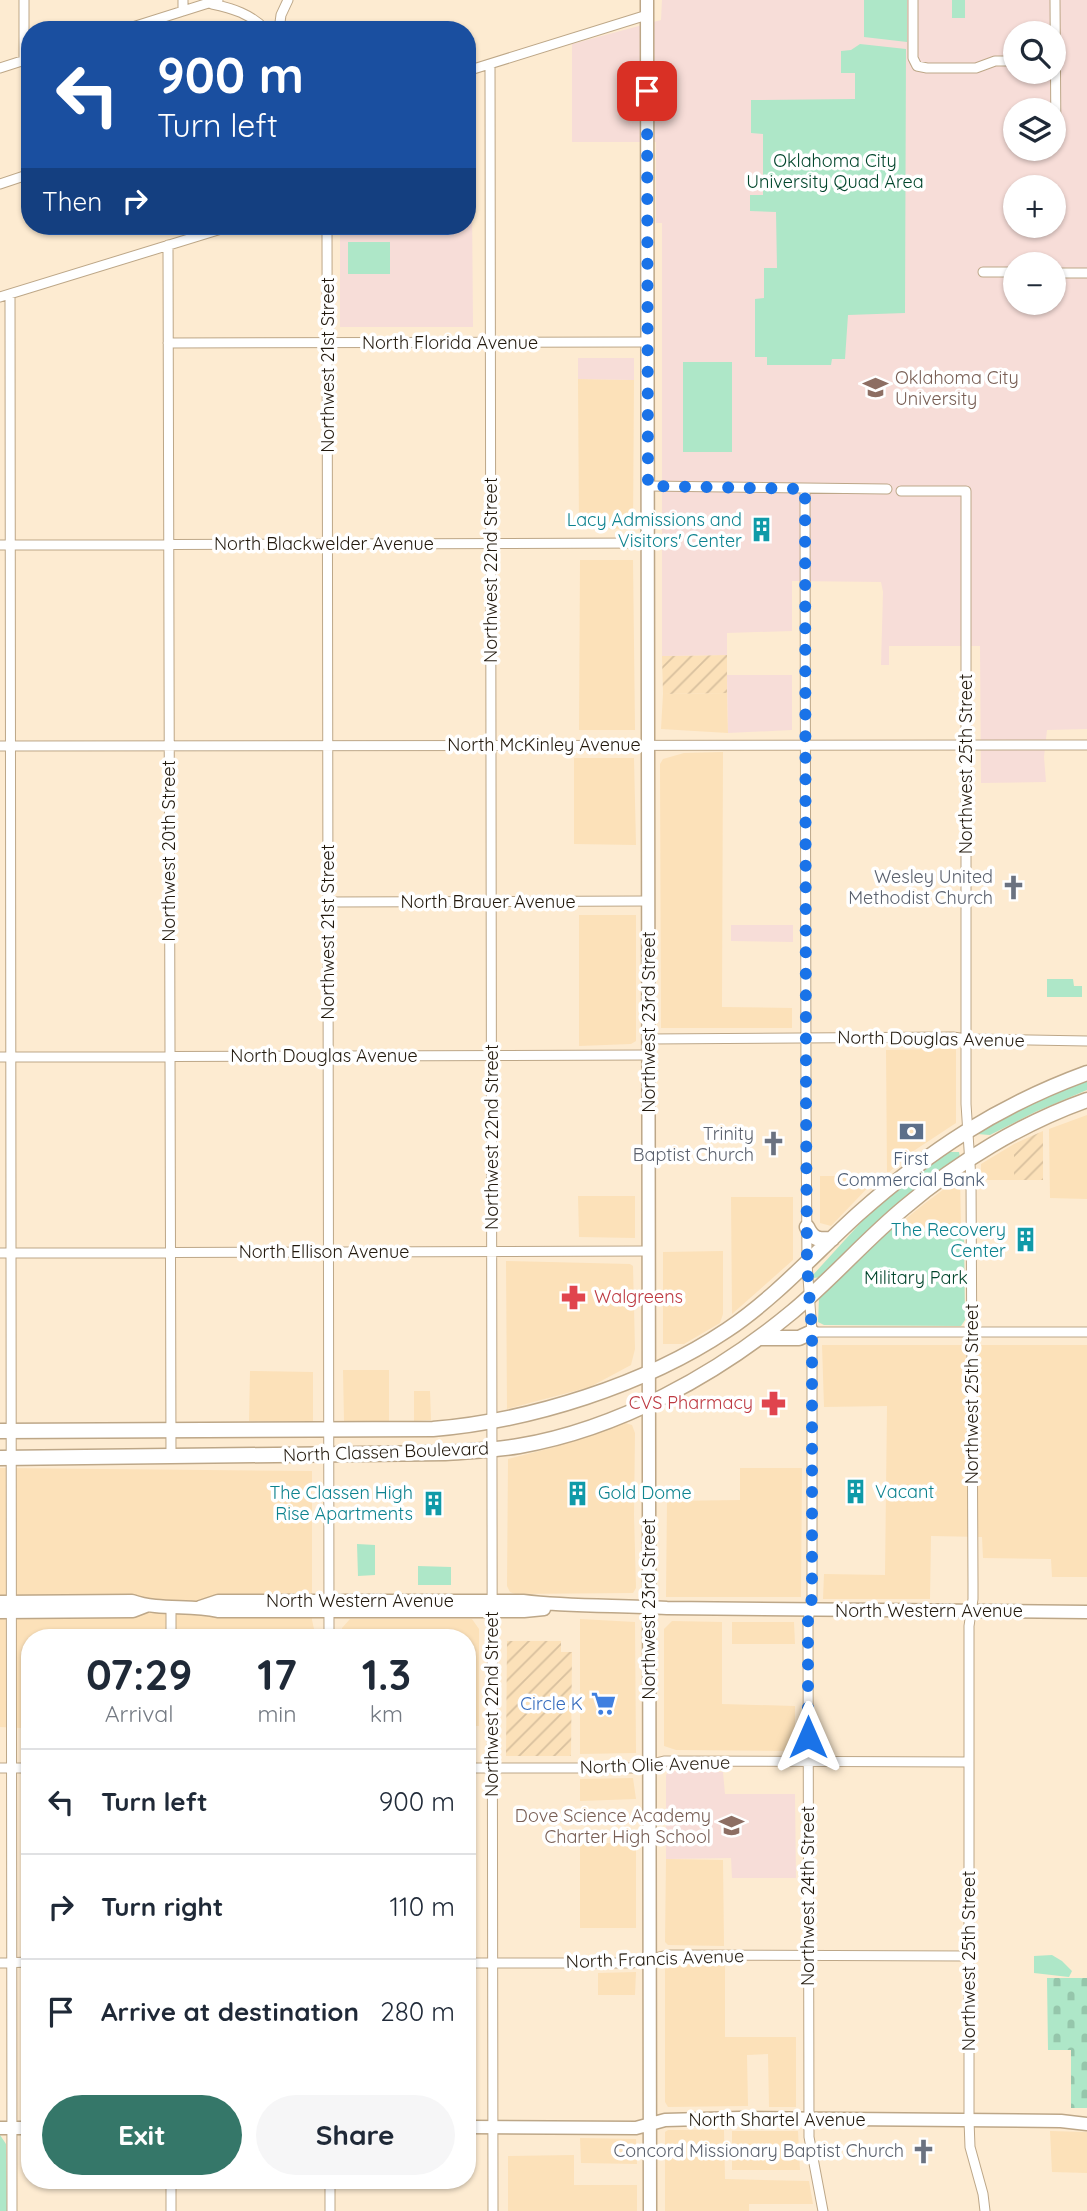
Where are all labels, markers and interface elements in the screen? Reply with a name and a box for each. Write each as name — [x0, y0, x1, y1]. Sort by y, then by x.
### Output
map controls — [1003, 21, 1066, 315]
button: search — [1003, 21, 1066, 84]
text: 900 m — [157, 44, 304, 105]
icon: left — [42, 49, 133, 140]
pin — [617, 61, 677, 121]
icon: arrive — [628, 72, 666, 110]
button: layers — [1003, 98, 1066, 161]
text: Turn left — [157, 105, 278, 145]
park label: Oklahoma City University Quad Area — [746, 149, 924, 193]
button: + — [1003, 175, 1066, 238]
icon: right — [116, 182, 154, 220]
text: Then — [42, 185, 102, 218]
button: − — [1003, 252, 1066, 315]
street label: Northwest 21st Street — [316, 277, 339, 453]
street label: North Florida Avenue — [362, 331, 538, 354]
place label: Oklahoma City University — [895, 366, 1019, 410]
school or university icon: Oklahoma City University — [861, 374, 889, 402]
street label: Northwest 22nd Street — [479, 477, 502, 663]
place label: Lacy Admissions and Visitors' Center — [567, 508, 742, 552]
building icon: Lacy Admissions and Visitors' Center — [748, 516, 776, 544]
street label: North Blackwelder Avenue — [214, 532, 434, 555]
street label: Northwest 25th Street — [954, 674, 977, 854]
street label: North McKinley Avenue — [447, 733, 641, 756]
street label: Northwest 20th Street — [157, 760, 180, 942]
street label: Northwest 21st Street — [316, 844, 339, 1020]
place label: Wesley United Methodist Church — [848, 865, 993, 909]
church icon: Wesley United Methodist Church — [999, 873, 1027, 901]
street label: North Brauer Avenue — [400, 890, 576, 913]
street label: Northwest 23rd Street — [637, 931, 660, 1113]
street label: North Douglas Avenue — [837, 1025, 1025, 1052]
street label: North Douglas Avenue — [230, 1044, 418, 1067]
street label: Northwest 22nd Street — [480, 1044, 503, 1230]
bank icon: First Commercial Bank — [897, 1118, 925, 1146]
place label: Trinity Baptist Church — [633, 1122, 754, 1166]
church icon: Trinity Baptist Church — [760, 1130, 788, 1158]
place label: First Commercial Bank — [837, 1147, 985, 1191]
place label: The Recovery Center — [891, 1218, 1006, 1262]
building icon: The Recovery Center — [1012, 1226, 1040, 1254]
street label: North Ellison Avenue — [239, 1240, 409, 1263]
park label: Military Park — [864, 1266, 968, 1289]
pharmacy icon: Walgreens — [560, 1283, 588, 1311]
place label: Walgreens — [594, 1285, 683, 1308]
street label: Northwest 25th Street — [960, 1304, 983, 1484]
pharmacy icon: CVS Pharmacy — [759, 1389, 787, 1417]
place label: CVS Pharmacy — [629, 1391, 753, 1414]
street label: North Classen Boulevard — [283, 1436, 489, 1467]
building icon: Vacant — [841, 1478, 869, 1506]
building icon: Gold Dome — [564, 1479, 592, 1507]
place label: Vacant — [875, 1480, 934, 1503]
place label: The Classen High Rise Apartments — [269, 1481, 413, 1525]
place label: Gold Dome — [598, 1481, 692, 1504]
building icon: The Classen High Rise Apartments — [419, 1489, 447, 1517]
street label: Northwest 23rd Street — [637, 1518, 660, 1700]
street label: North Western Avenue — [266, 1589, 454, 1612]
street label: North Western Avenue — [835, 1599, 1023, 1622]
street label: Northwest 22nd Street — [480, 1611, 503, 1797]
text: 07:29 — [86, 1648, 192, 1701]
text: 17 — [257, 1648, 297, 1701]
text: 1.3 — [362, 1648, 411, 1701]
supermarket icon: Circle K — [589, 1690, 617, 1718]
place label: Circle K — [520, 1692, 583, 1715]
text: Arrival — [105, 1699, 174, 1728]
text: min — [257, 1699, 297, 1728]
text: km — [370, 1699, 403, 1728]
position arrow — [771, 1700, 845, 1774]
street label: North Olie Avenue — [579, 1750, 731, 1779]
icon: left — [42, 1783, 80, 1821]
text: Turn left — [101, 1785, 208, 1818]
text: 900 m — [379, 1785, 455, 1818]
place label: Dove Science Academy Charter High School — [515, 1804, 711, 1848]
street label: Northwest 24th Street — [796, 1806, 819, 1986]
school or university icon: Dove Science Academy Charter High School — [717, 1812, 745, 1840]
street label: Northwest 25th Street — [957, 1871, 980, 2051]
icon: right — [42, 1888, 80, 1926]
text: Turn right — [101, 1890, 223, 1923]
text: 110 m — [389, 1890, 455, 1923]
street label: North Francis Avenue — [565, 1944, 744, 1973]
icon: arrive — [42, 1993, 80, 2031]
text: Arrive at destination — [101, 1995, 359, 2028]
text: 280 m — [380, 1995, 455, 2028]
button: Exit — [42, 2095, 242, 2175]
button: Share — [256, 2095, 455, 2175]
street label: North Shartel Avenue — [688, 2108, 866, 2131]
church icon: Concord Missionary Baptist Church — [910, 2137, 938, 2165]
place label: Concord Missionary Baptist Church — [613, 2139, 904, 2162]

